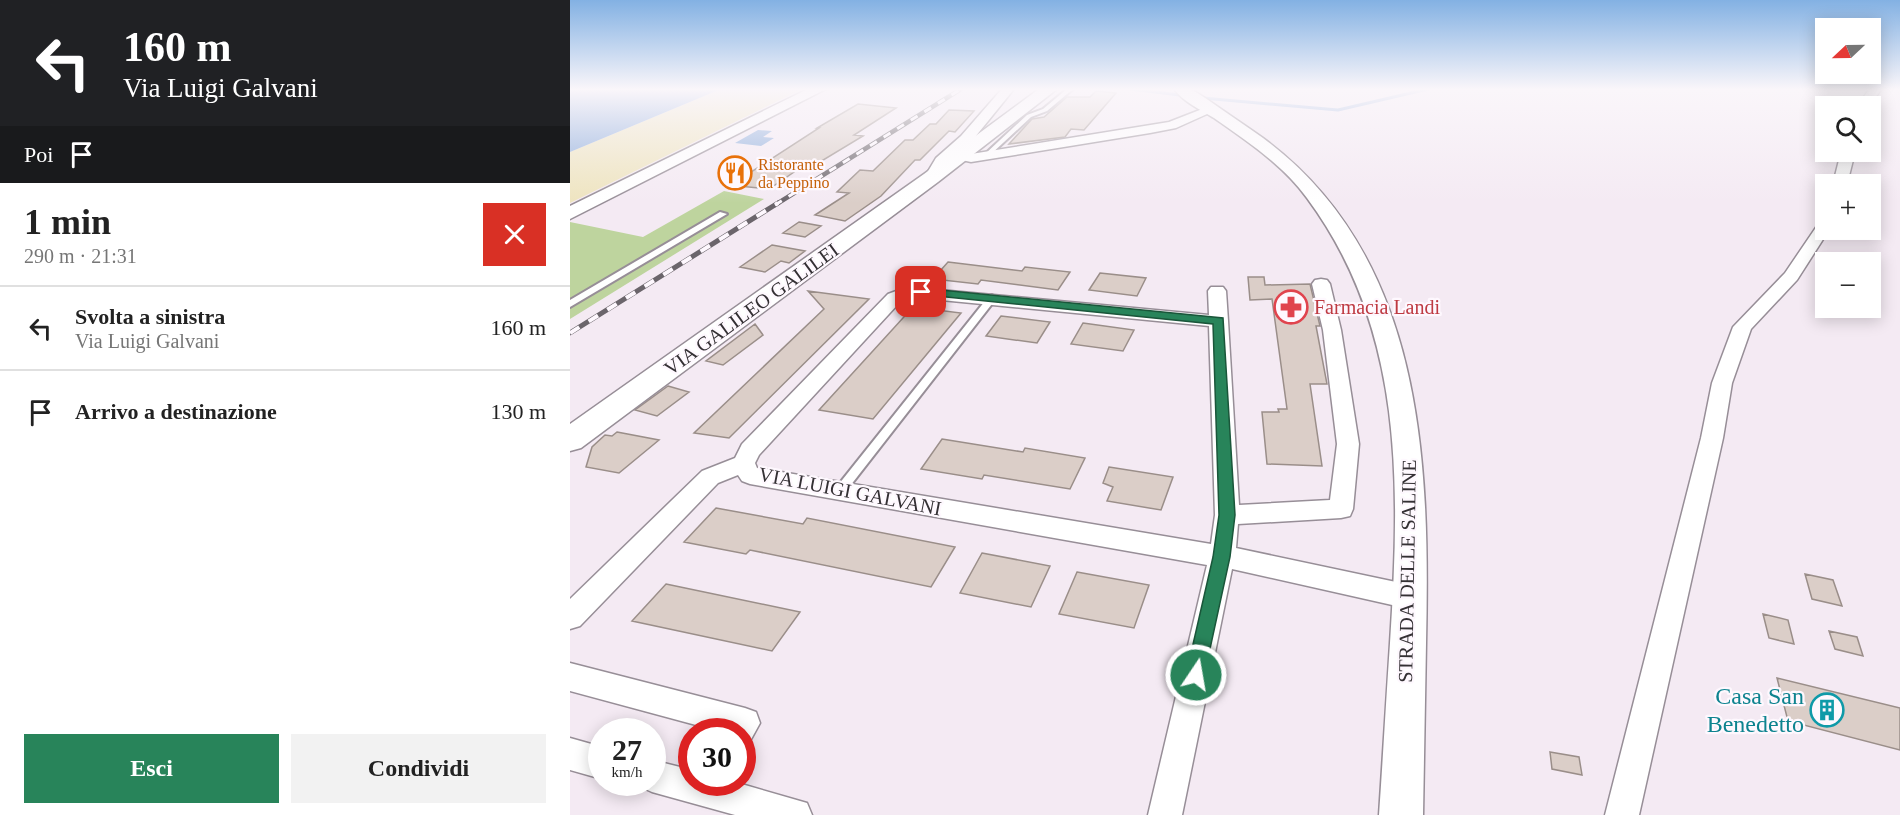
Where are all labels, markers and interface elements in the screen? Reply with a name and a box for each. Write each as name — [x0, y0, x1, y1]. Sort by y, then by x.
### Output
north arrow — [1815, 18, 1881, 84]
map controls — [1815, 18, 1881, 318]
icon: left — [24, 24, 102, 102]
text: 160 m — [123, 24, 232, 70]
text: Via Luigi Galvani — [123, 73, 318, 103]
button: search — [1815, 96, 1881, 162]
icon: arrive — [65, 138, 98, 171]
text: Poi — [24, 142, 53, 167]
restaurant icon: Ristorante da Peppino — [717, 155, 753, 191]
place label: Ristorante da Peppino — [758, 156, 830, 192]
button: + — [1815, 174, 1881, 240]
text: 1 min — [24, 202, 111, 242]
button: close — [483, 203, 546, 266]
street label: VIA GALILEO GALILEI — [660, 238, 842, 380]
text: 290 m · 21:31 — [24, 245, 137, 267]
button: − — [1815, 252, 1881, 318]
pin — [895, 266, 946, 317]
icon: arrive — [904, 275, 937, 308]
pharmacy icon: Farmacia Landi — [1273, 289, 1309, 325]
place label: Farmacia Landi — [1314, 296, 1440, 318]
text: Svolta a sinistra — [75, 304, 225, 329]
icon: left — [24, 312, 57, 345]
text: 160 m — [490, 315, 546, 340]
text: Via Luigi Galvani — [75, 330, 219, 352]
icon: arrive — [24, 396, 57, 429]
text: Arrivo a destinazione — [75, 399, 277, 424]
text: 130 m — [490, 399, 546, 424]
street label: STRADA DELLE SALINE — [1394, 459, 1420, 683]
street label: VIA LUIGI GALVANI — [757, 463, 943, 519]
position arrow — [1164, 643, 1228, 707]
place label: Casa San Benedetto — [1707, 683, 1804, 737]
building icon: Casa San Benedetto — [1809, 692, 1845, 728]
speed limit sign: 30 — [678, 718, 756, 796]
text: 27 — [612, 733, 642, 766]
button: Esci — [24, 734, 279, 803]
button: Condividi — [291, 734, 546, 803]
text: km/h — [612, 764, 642, 780]

